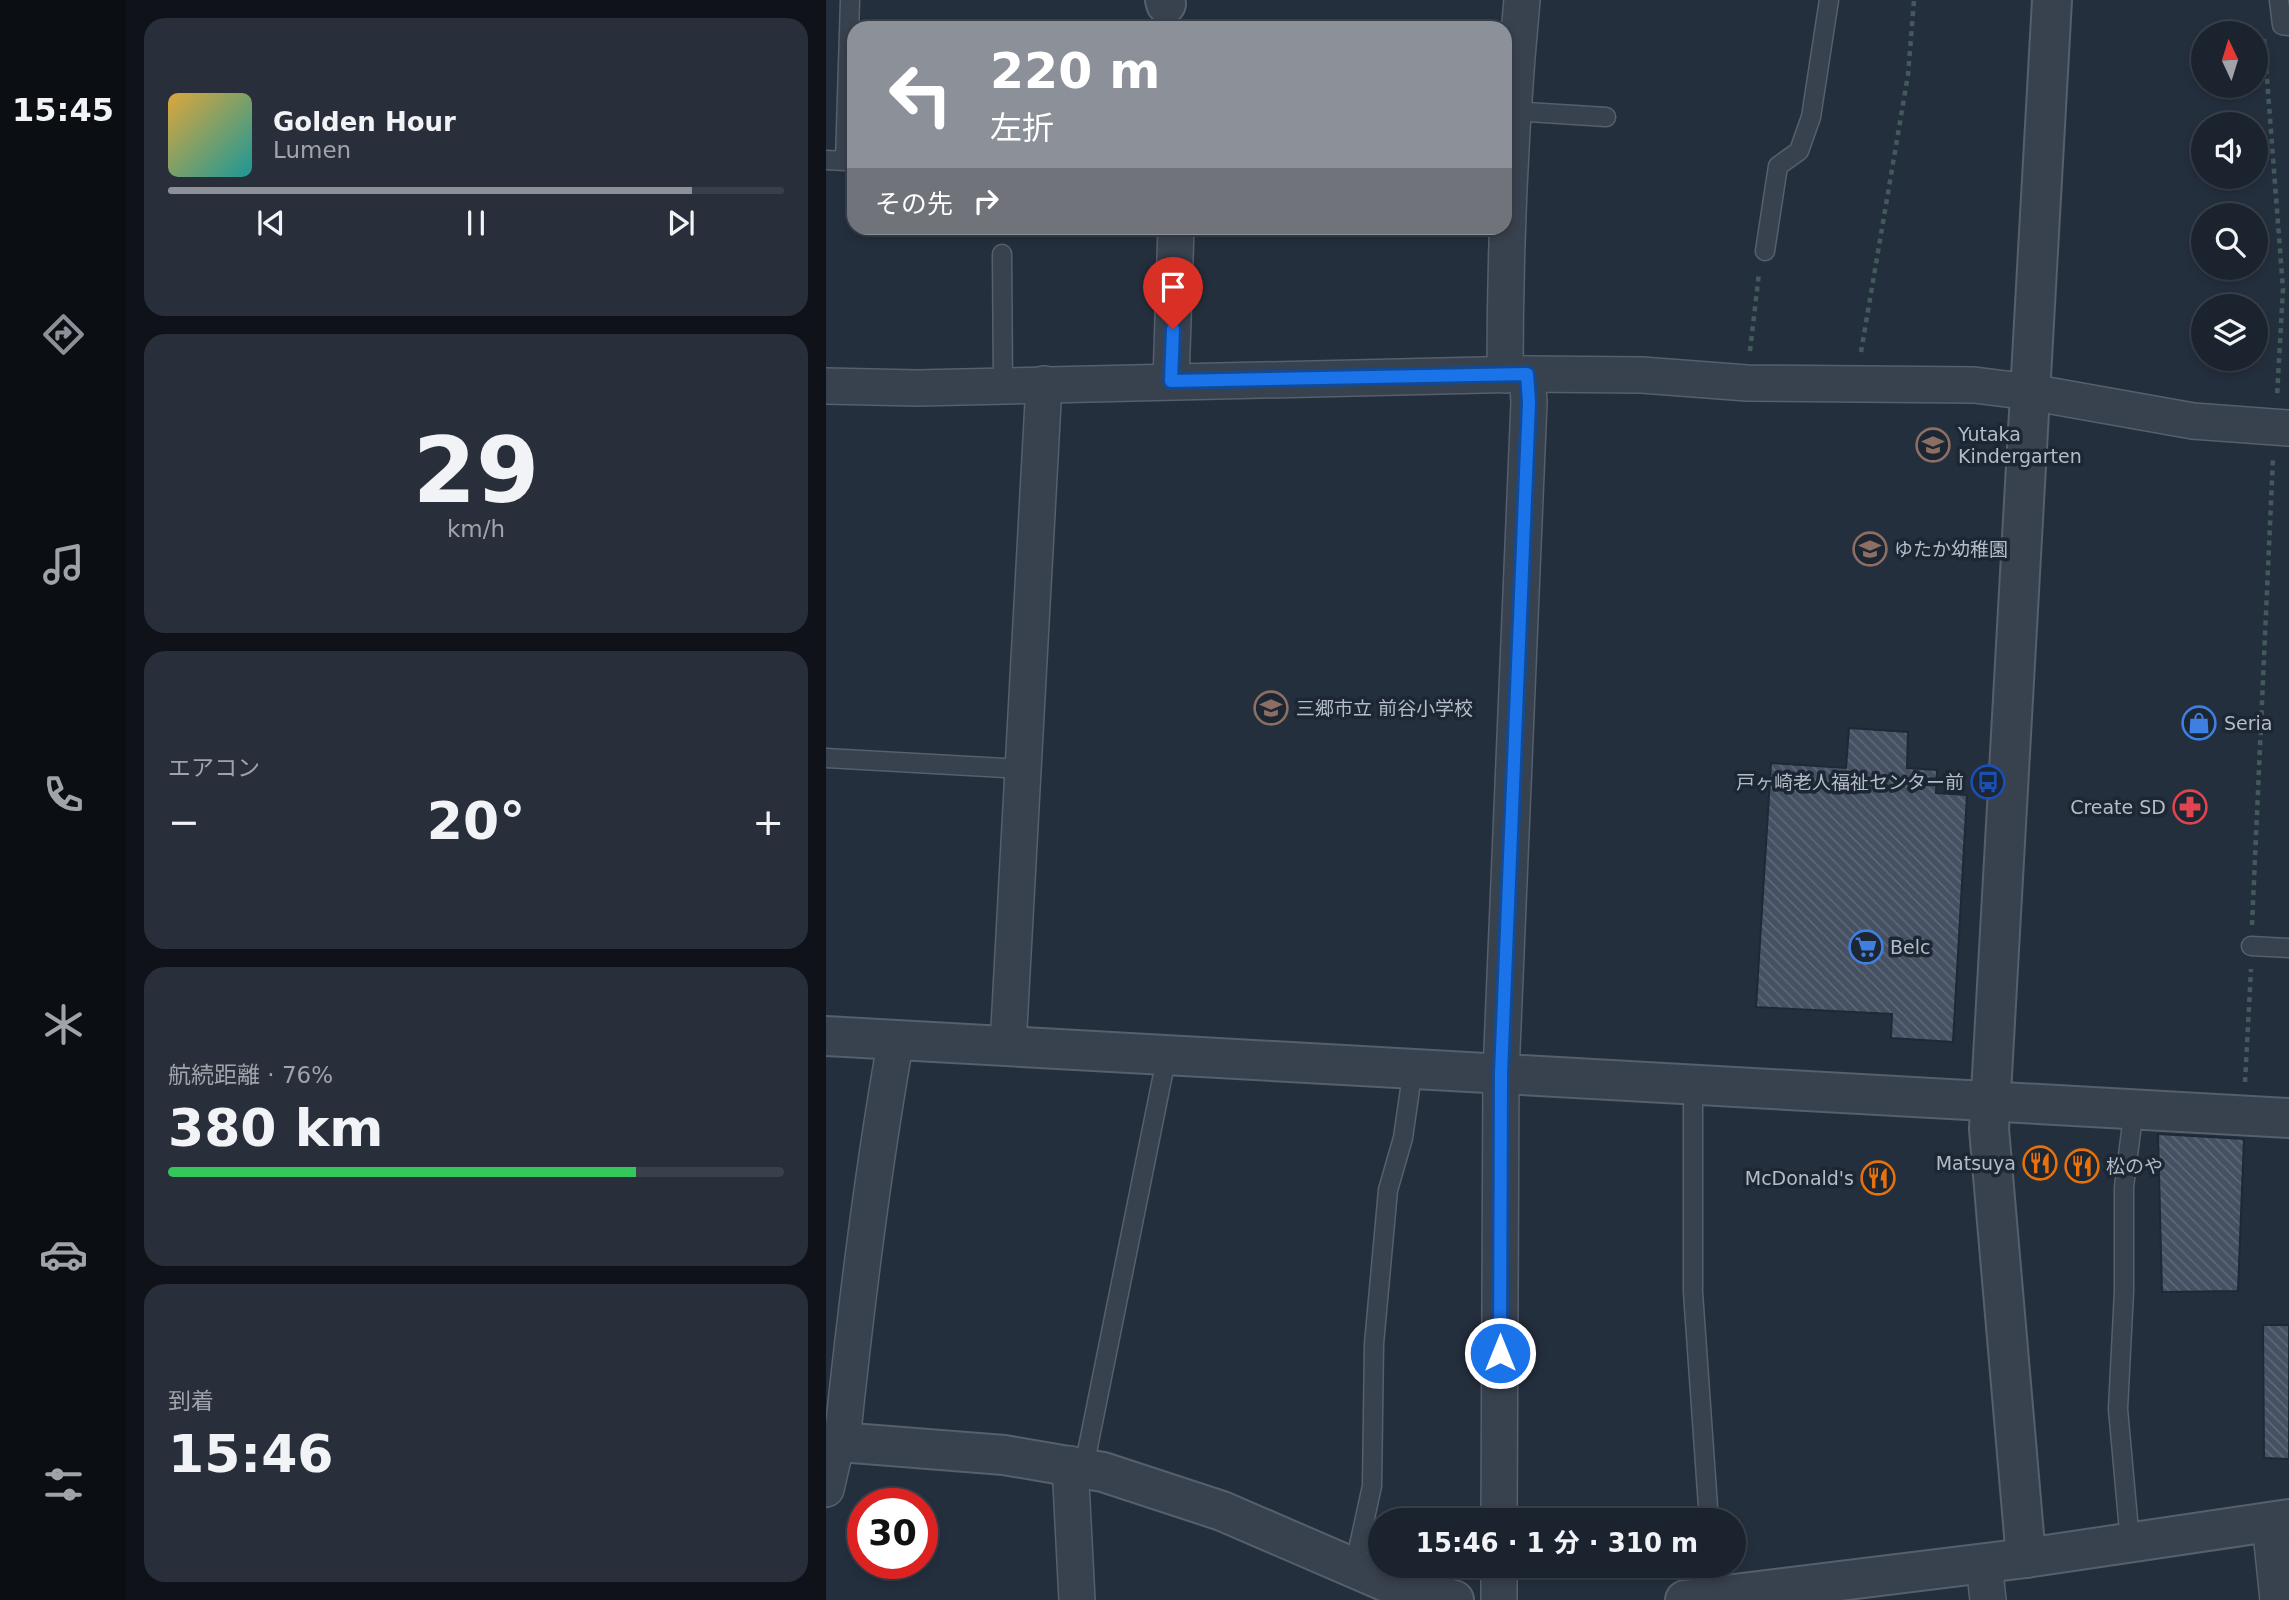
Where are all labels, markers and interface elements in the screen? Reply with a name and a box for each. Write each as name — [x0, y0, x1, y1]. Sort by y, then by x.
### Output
north arrow — [2191, 21, 2268, 98]
map controls — [2191, 21, 2268, 371]
text: 220 m — [990, 43, 1160, 100]
icon: left — [875, 49, 966, 140]
text: 15:45 — [12, 91, 114, 129]
text: Golden Hour — [273, 107, 456, 137]
text: 左折 — [990, 109, 1054, 147]
button: sound — [2191, 112, 2268, 189]
text: Lumen — [273, 137, 351, 163]
icon: right — [967, 182, 1005, 220]
text: その先 — [875, 189, 953, 219]
button: search — [2191, 203, 2268, 280]
icon: previous — [252, 204, 290, 242]
icon: pause — [457, 204, 495, 242]
icon: next — [662, 204, 700, 242]
pin — [1143, 257, 1203, 329]
icon: arrive — [1154, 268, 1192, 306]
button: layers — [2191, 294, 2268, 371]
icon: directions — [39, 310, 88, 359]
text: 29 — [413, 418, 539, 523]
place label: Yutaka Kindergarten — [1957, 423, 2082, 467]
school or university icon: Yutaka Kindergarten — [1914, 426, 1952, 464]
text: km/h — [447, 516, 505, 542]
school or university icon: ゆたか幼稚園 — [1851, 530, 1889, 568]
place label: ゆたか幼稚園 — [1894, 538, 2008, 560]
icon: music — [39, 540, 88, 589]
school or university icon: 三郷市立 前谷小学校 — [1252, 689, 1290, 727]
place label: 三郷市立 前谷小学校 — [1296, 697, 1473, 719]
shop icon: Seria — [2180, 704, 2218, 742]
place label: Seria — [2224, 712, 2272, 734]
text: エアコン — [168, 755, 260, 781]
bus stop icon: 戸ヶ崎老人福祉センター前 — [1969, 763, 2007, 801]
icon: phone — [39, 770, 88, 819]
place label: 戸ヶ崎老人福祉センター前 — [1736, 771, 1964, 793]
pharmacy icon: Create SD — [2171, 788, 2209, 826]
text: 20° — [427, 791, 525, 851]
place label: Create SD — [2070, 796, 2166, 818]
text: − — [168, 800, 200, 844]
text: + — [752, 800, 784, 844]
supermarket icon: Belc — [1847, 928, 1885, 966]
place label: Belc — [1890, 936, 1930, 958]
icon: climate — [39, 1000, 88, 1049]
text: 航続距離 · 76% — [168, 1062, 333, 1088]
text: 380 km — [168, 1098, 383, 1158]
restaurant icon: Matsuya — [2021, 1144, 2059, 1182]
restaurant icon: 松のや — [2063, 1147, 2101, 1185]
place label: Matsuya — [1936, 1152, 2016, 1174]
place label: 松のや — [2106, 1155, 2163, 1177]
restaurant icon: McDonald's — [1859, 1159, 1897, 1197]
place label: McDonald's — [1745, 1167, 1854, 1189]
icon: car — [39, 1230, 88, 1279]
position arrow — [1463, 1316, 1537, 1390]
text: 到着 — [168, 1388, 214, 1414]
text: 15:46 — [168, 1424, 334, 1484]
icon: filters — [39, 1460, 88, 1509]
speed limit sign: 30 — [847, 1488, 938, 1579]
text: 15:46 · 1 分 · 310 m — [1416, 1528, 1698, 1558]

